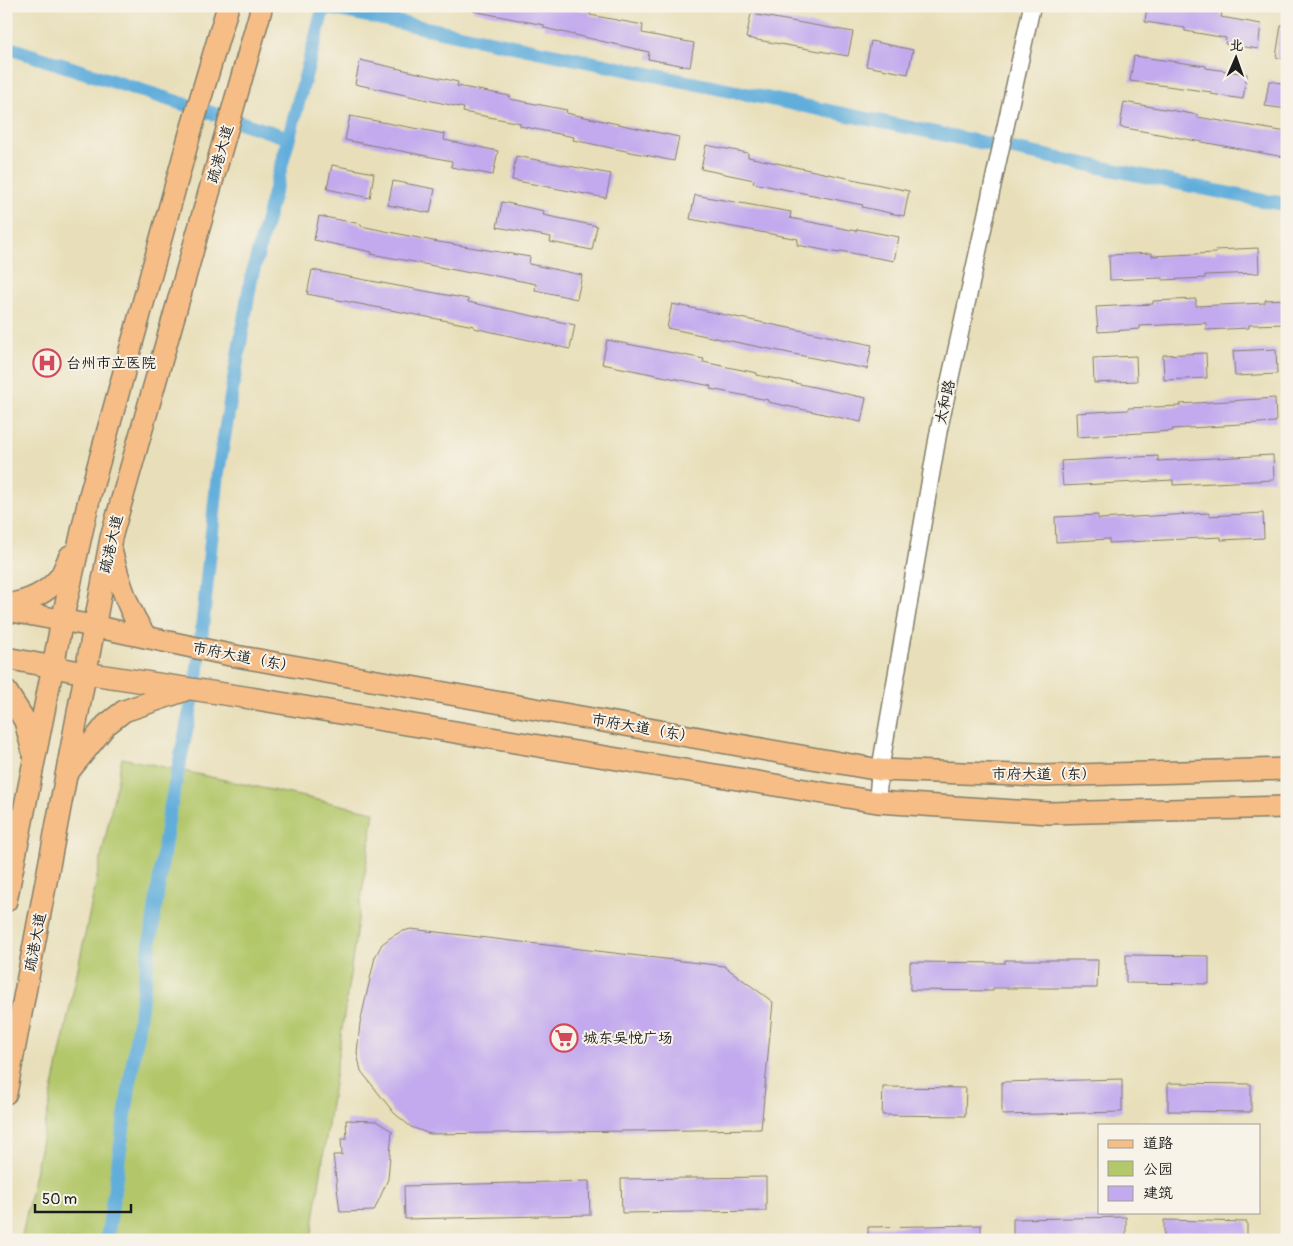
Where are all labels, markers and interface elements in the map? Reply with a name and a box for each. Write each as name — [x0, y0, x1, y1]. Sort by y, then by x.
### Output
north arrow — [1210, 32, 1260, 82]
text: 北 — [1229, 37, 1244, 54]
street label: 疏港大道 — [203, 123, 238, 186]
hospital icon: 台州市立医院 — [32, 348, 62, 378]
place label: 台州市立医院 — [66, 354, 156, 373]
street label: 太和路 — [932, 378, 959, 426]
street label: 疏港大道 — [95, 513, 127, 575]
street label: 市府大道（东） — [191, 638, 297, 677]
street label: 市府大道（东） — [590, 710, 696, 747]
street label: 市府大道（东） — [991, 765, 1097, 784]
street label: 疏港大道 — [20, 911, 51, 973]
supermarket icon: 城东吴悦广场 — [549, 1023, 579, 1053]
place label: 城东吴悦广场 — [583, 1029, 673, 1048]
legend — [1098, 1124, 1260, 1214]
text: 道路 — [1143, 1134, 1173, 1153]
text: 公园 — [1143, 1160, 1173, 1179]
scale bar — [35, 1181, 131, 1213]
text: 建筑 — [1143, 1184, 1173, 1203]
text: 50 m — [42, 1190, 77, 1209]

